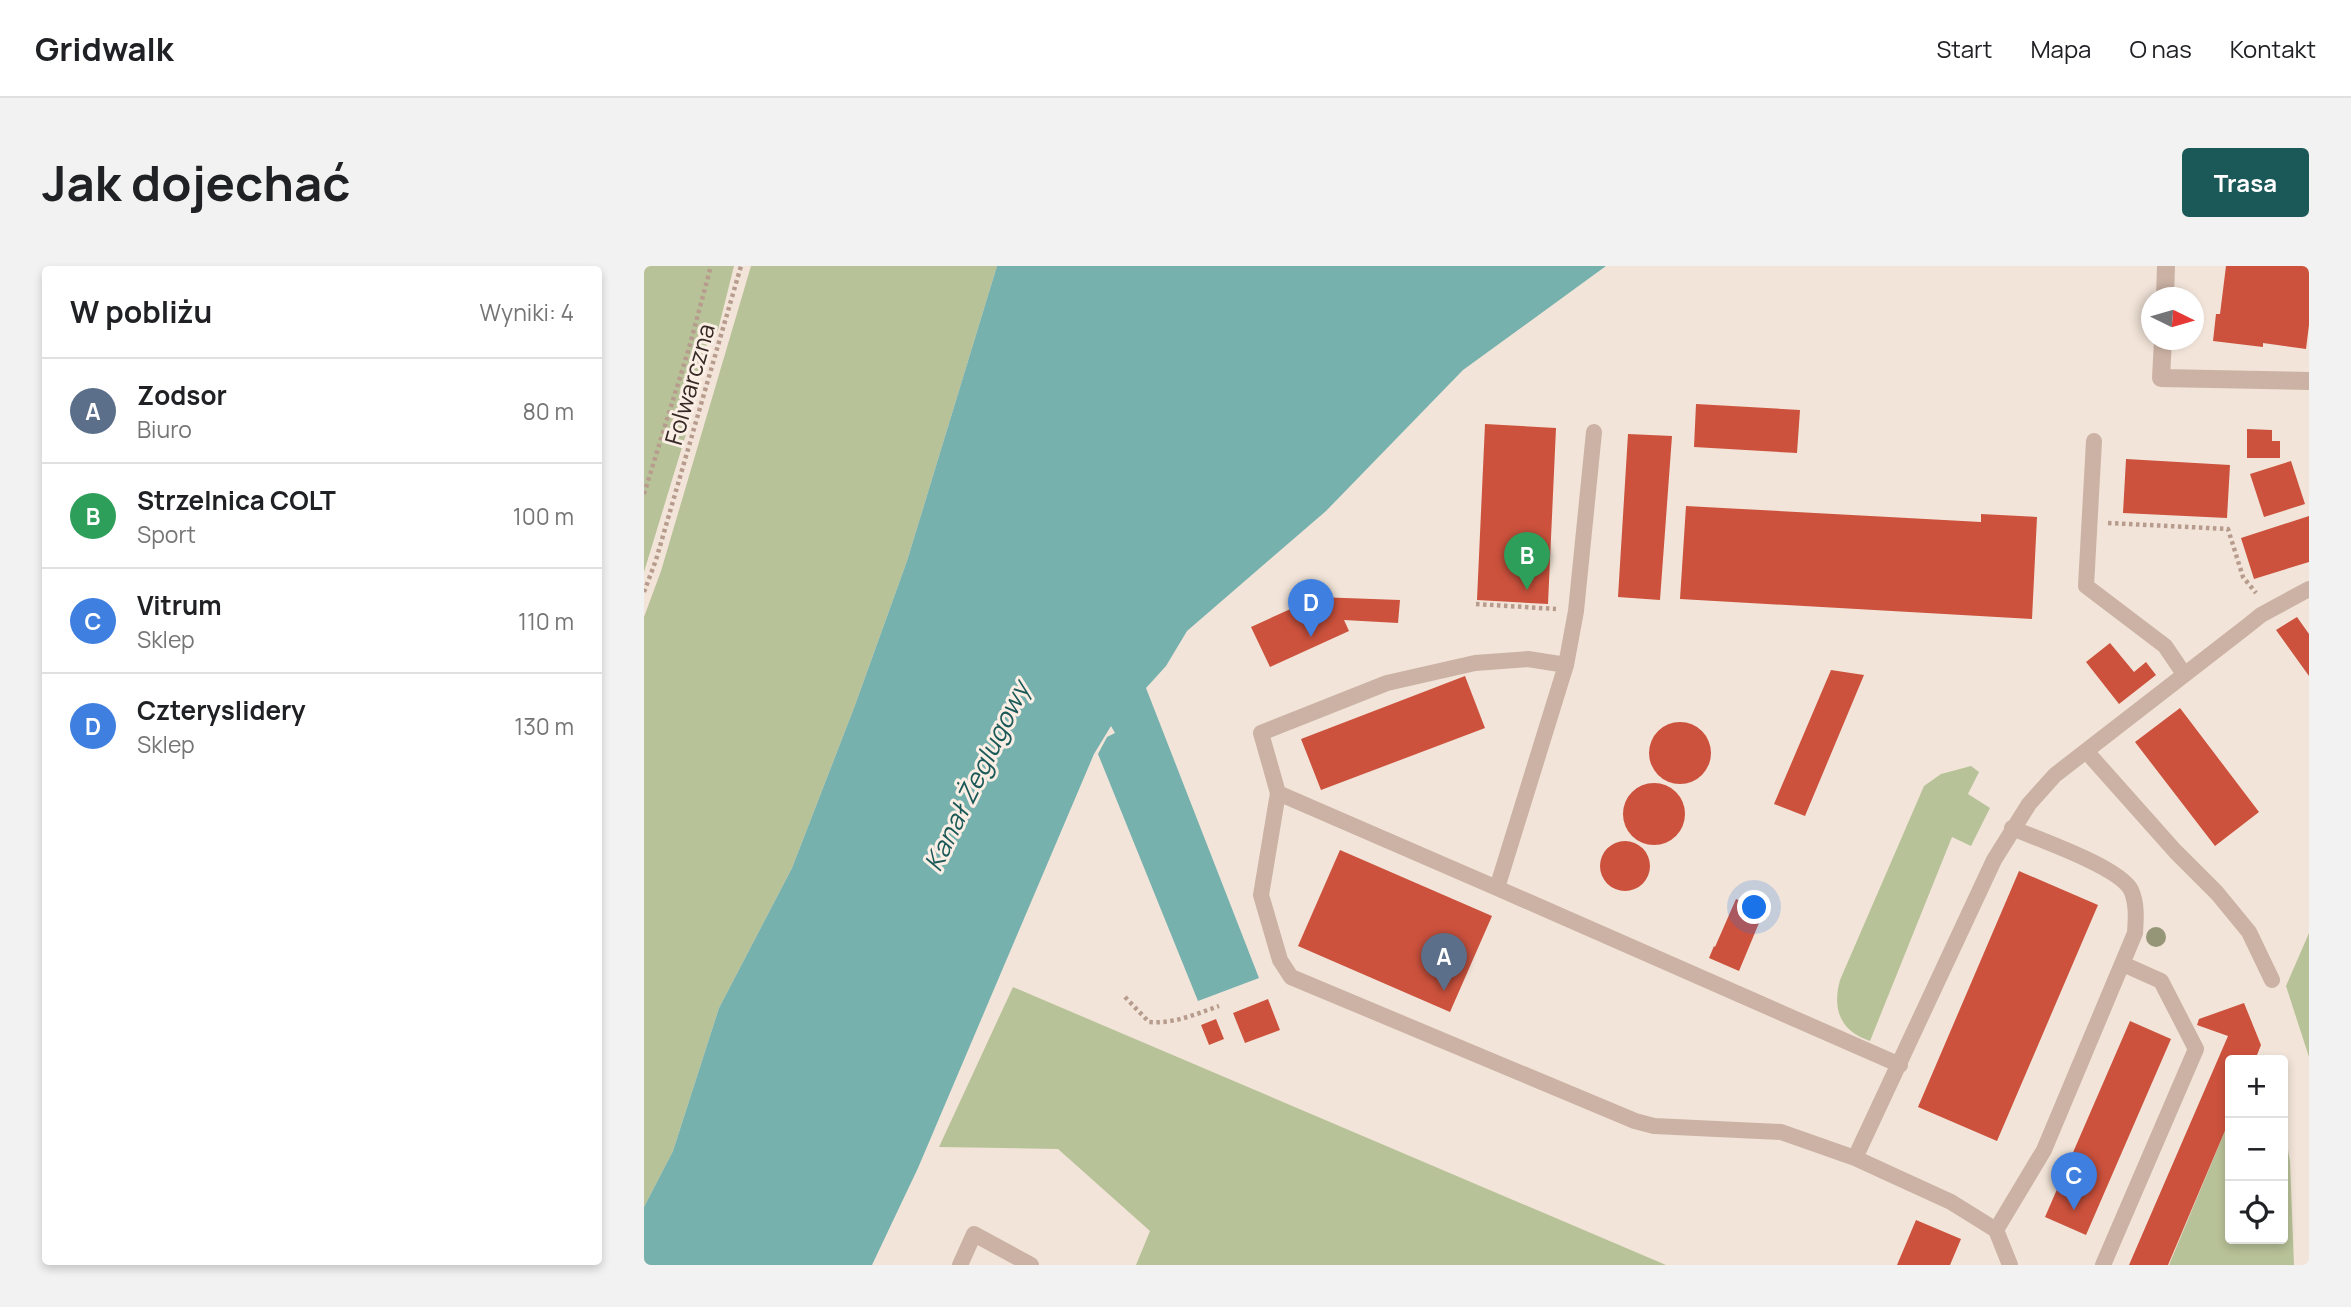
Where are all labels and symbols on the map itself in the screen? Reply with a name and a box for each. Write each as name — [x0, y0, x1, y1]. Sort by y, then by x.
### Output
north arrow — [2141, 287, 2204, 350]
street label: Folwarczna — [656, 320, 722, 448]
pin: B — [1504, 532, 1550, 590]
pin: D — [1288, 579, 1334, 637]
water label: Kanał Żeglugowy — [915, 672, 1039, 877]
your location — [1737, 890, 1771, 924]
pin: A — [1421, 933, 1467, 991]
pin: C — [2051, 1152, 2097, 1210]

